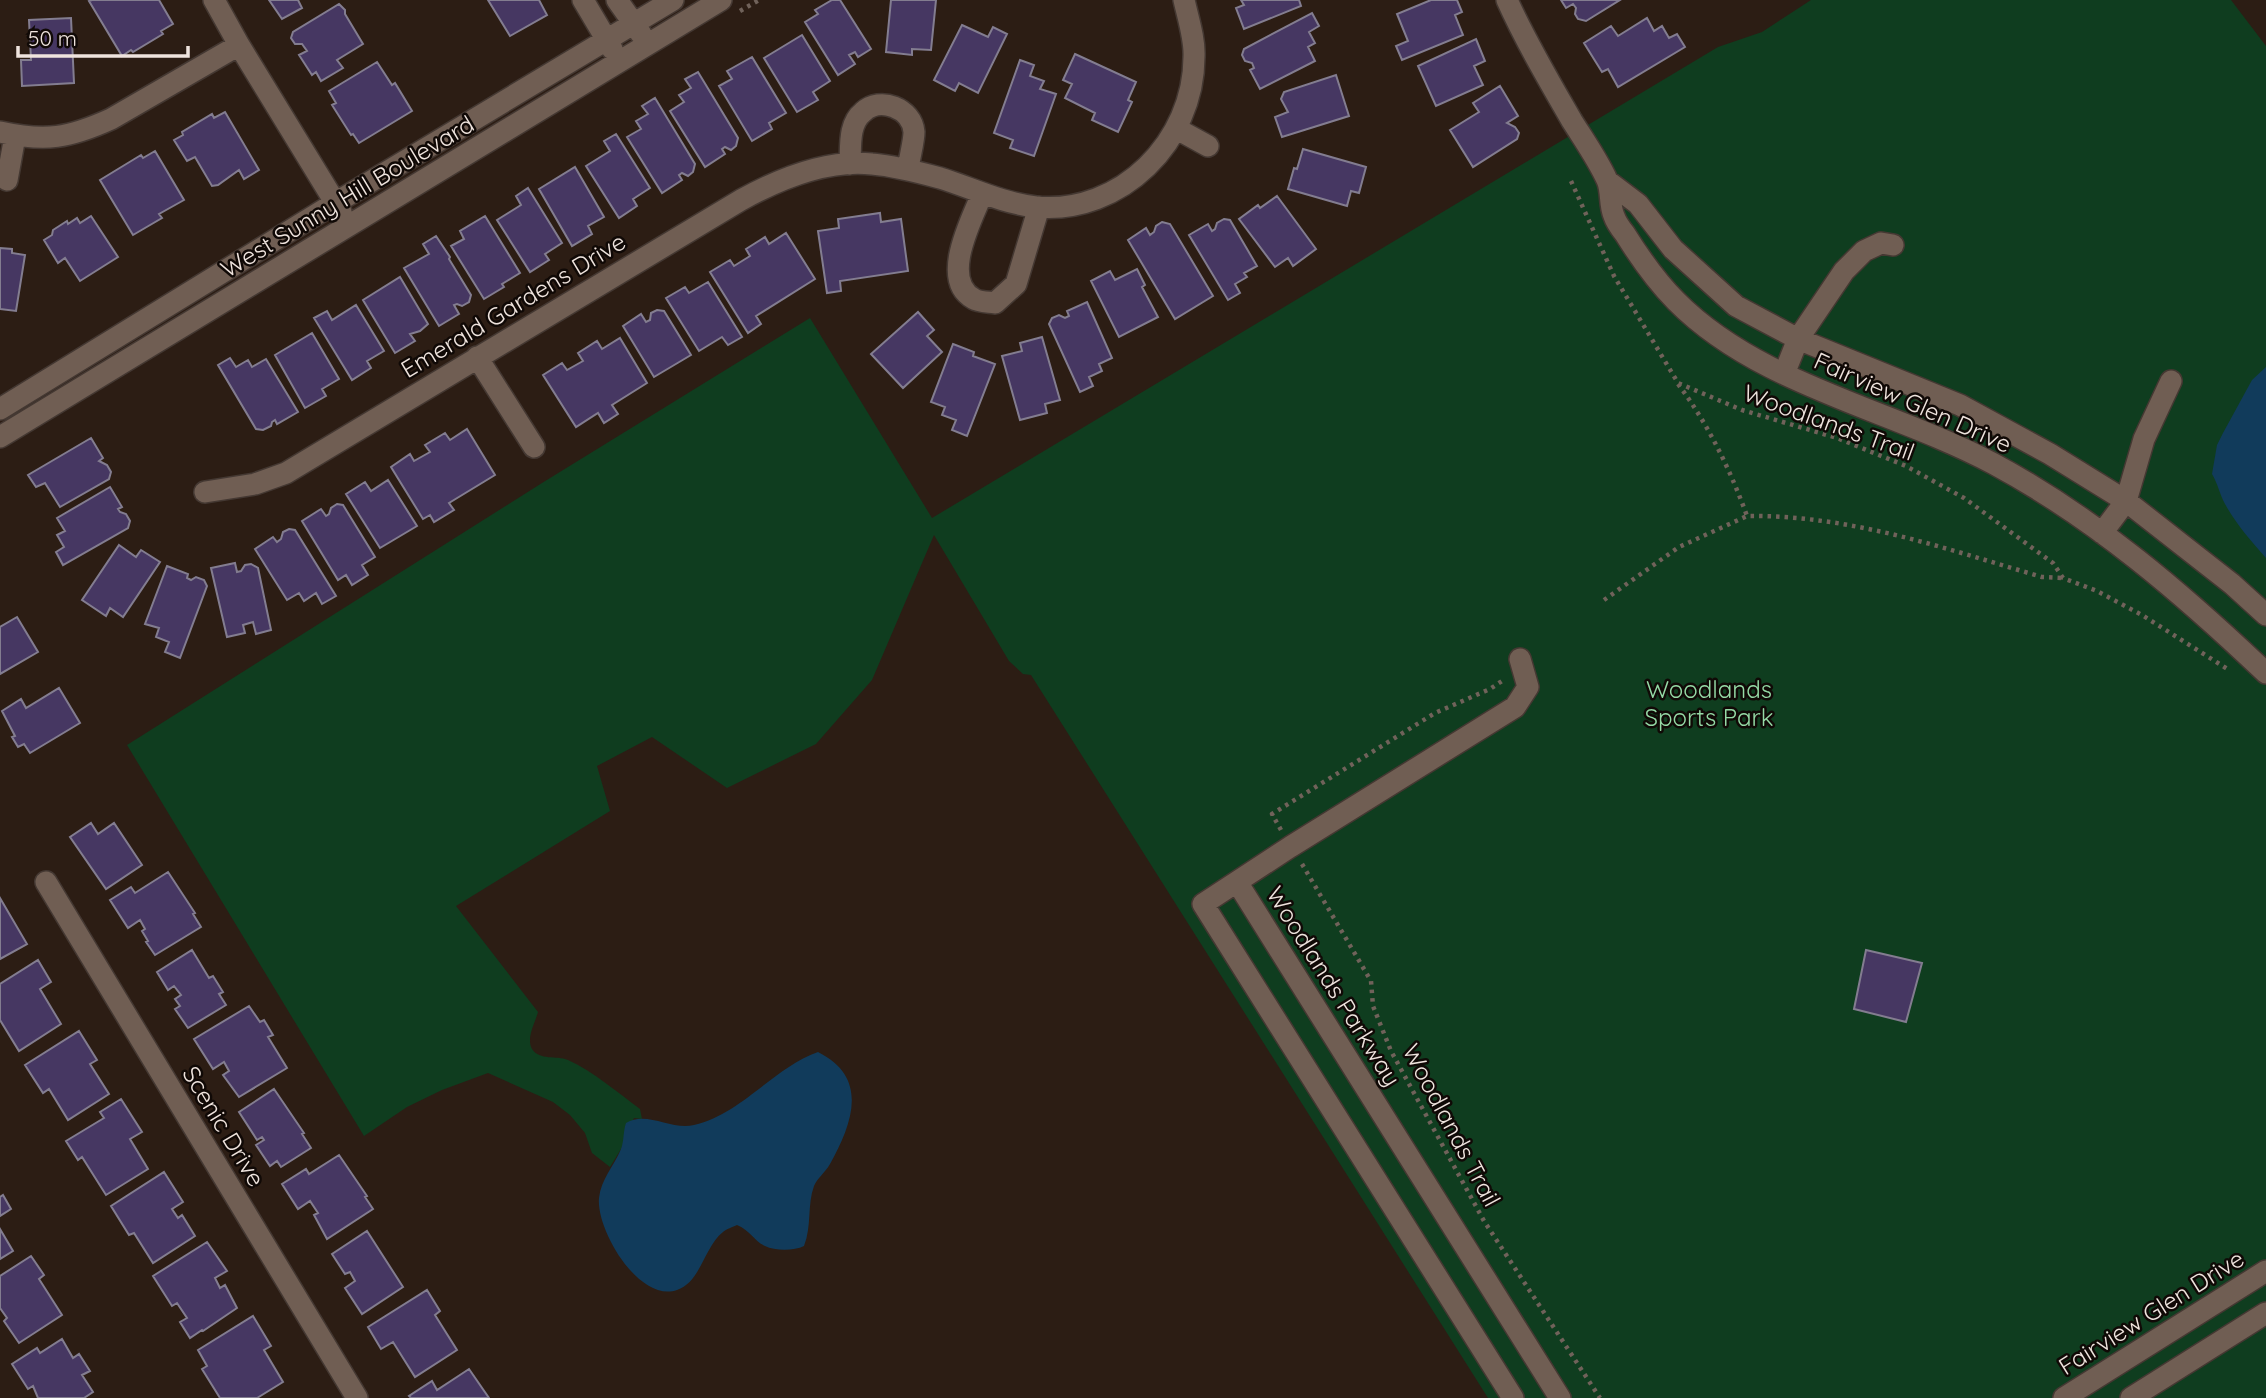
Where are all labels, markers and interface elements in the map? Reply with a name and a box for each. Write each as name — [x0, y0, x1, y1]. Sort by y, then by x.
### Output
scale bar — [18, 14, 187, 58]
text: 50 m — [28, 25, 77, 51]
street label: West Sunny Hill Boulevard — [215, 108, 479, 284]
street label: Emerald Gardens Drive — [395, 226, 631, 384]
street label: Fairview Glen Drive — [1810, 345, 2016, 459]
street label: Woodlands Trail — [1739, 377, 1919, 467]
park label: Woodlands Sports Park — [1645, 674, 1774, 732]
street label: Woodlands Parkway — [1260, 881, 1408, 1091]
street label: Woodlands Trail — [1397, 1039, 1507, 1211]
street label: Scenic Drive — [176, 1060, 272, 1192]
street label: Fairview Glen Drive — [2053, 1243, 2249, 1381]

